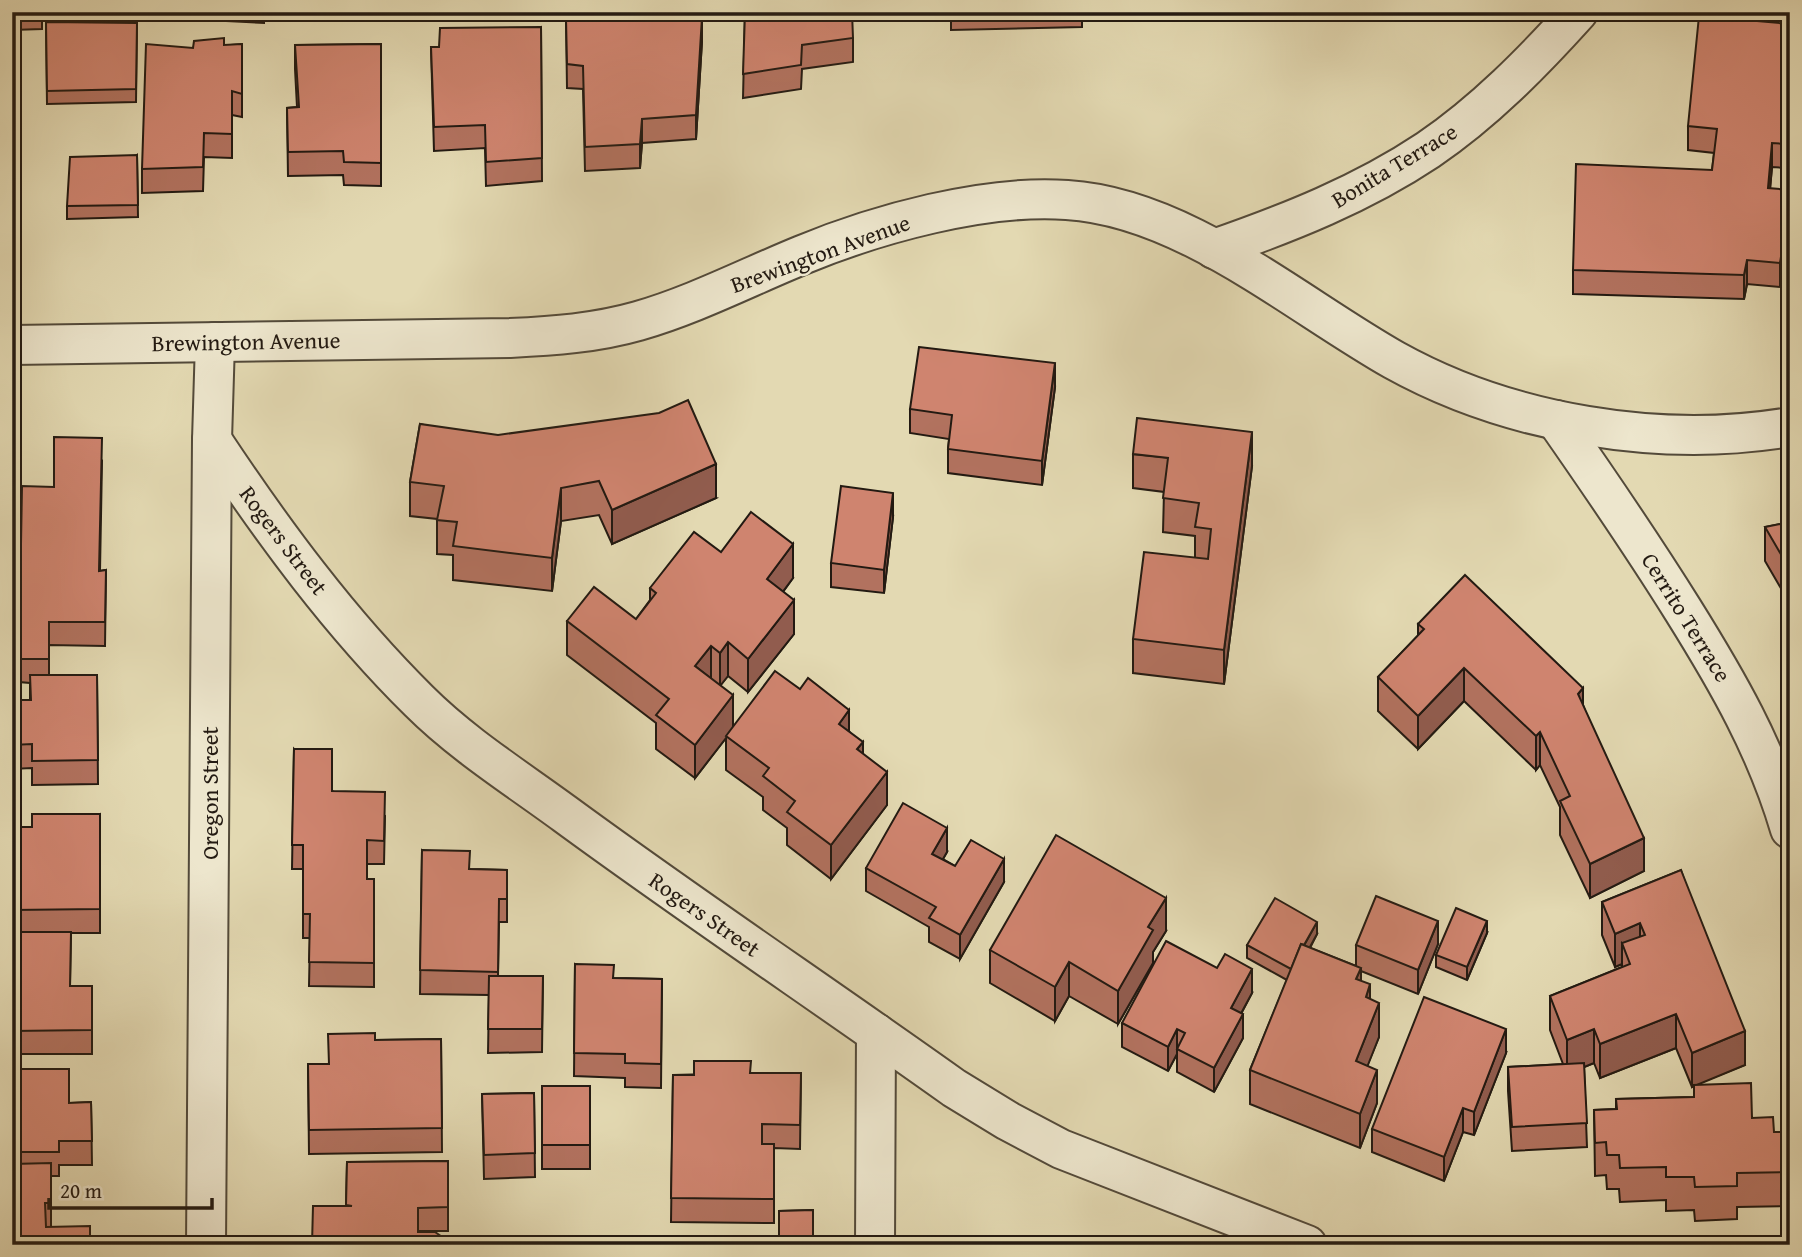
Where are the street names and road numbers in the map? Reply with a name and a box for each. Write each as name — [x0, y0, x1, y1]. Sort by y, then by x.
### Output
street label: Bonita Terrace — [1325, 114, 1463, 216]
street label: Brewington Avenue — [726, 205, 914, 301]
street label: Brewington Avenue — [151, 323, 341, 359]
street label: Rogers Street — [232, 479, 336, 601]
street label: Cerrito Terrace — [1634, 546, 1740, 688]
street label: Oregon Street — [193, 726, 226, 860]
street label: Rogers Street — [643, 863, 767, 965]

